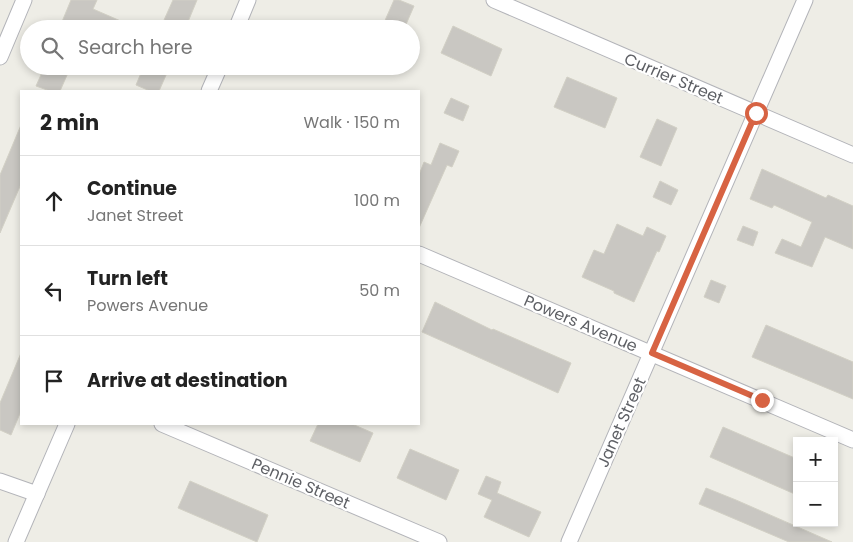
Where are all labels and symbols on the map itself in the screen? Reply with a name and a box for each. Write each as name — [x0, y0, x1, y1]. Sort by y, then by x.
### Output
street label: Currier Street — [621, 47, 727, 110]
route start — [745, 102, 768, 125]
street label: Powers Avenue — [521, 289, 641, 358]
street label: Janet Street — [591, 373, 652, 471]
route end — [751, 389, 774, 412]
street label: Pennie Street — [248, 452, 354, 515]

